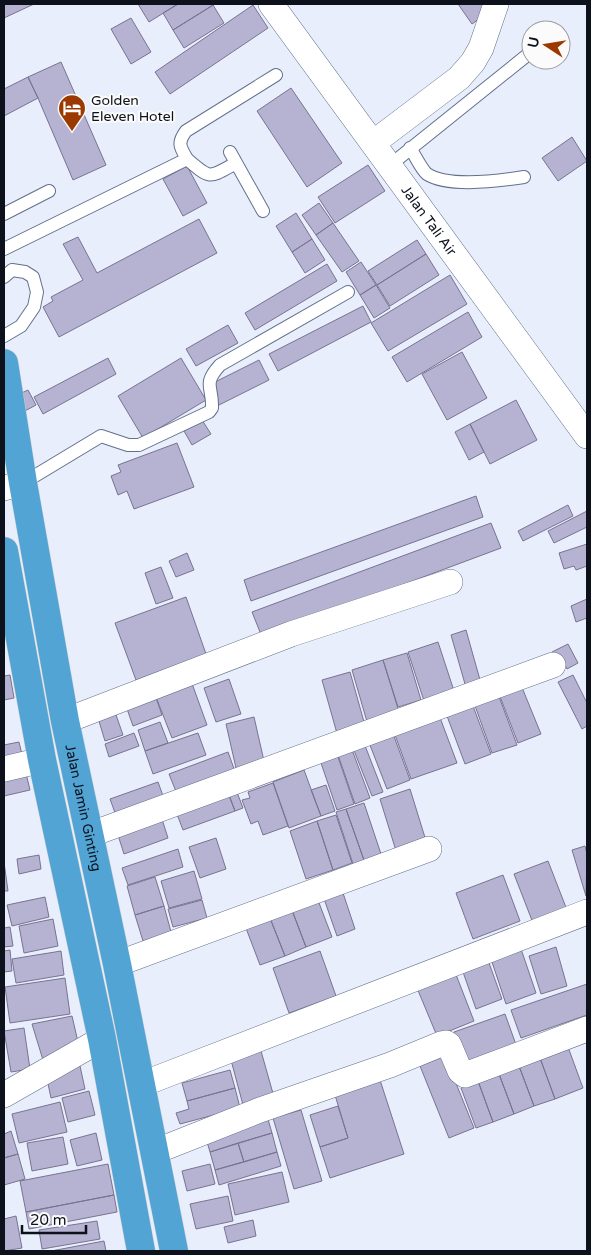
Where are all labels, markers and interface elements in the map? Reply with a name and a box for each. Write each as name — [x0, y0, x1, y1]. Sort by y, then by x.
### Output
north arrow — [521, 20, 571, 70]
text: U — [524, 35, 543, 49]
place label: Golden Eleven Hotel — [91, 92, 174, 125]
hotel icon: Golden Eleven Hotel — [57, 93, 87, 132]
street label: Jalan Tali Air — [397, 182, 461, 260]
street label: Jalan Jamin Ginting — [61, 743, 105, 873]
scale bar — [22, 1202, 86, 1234]
text: 20 m — [30, 1211, 67, 1229]

